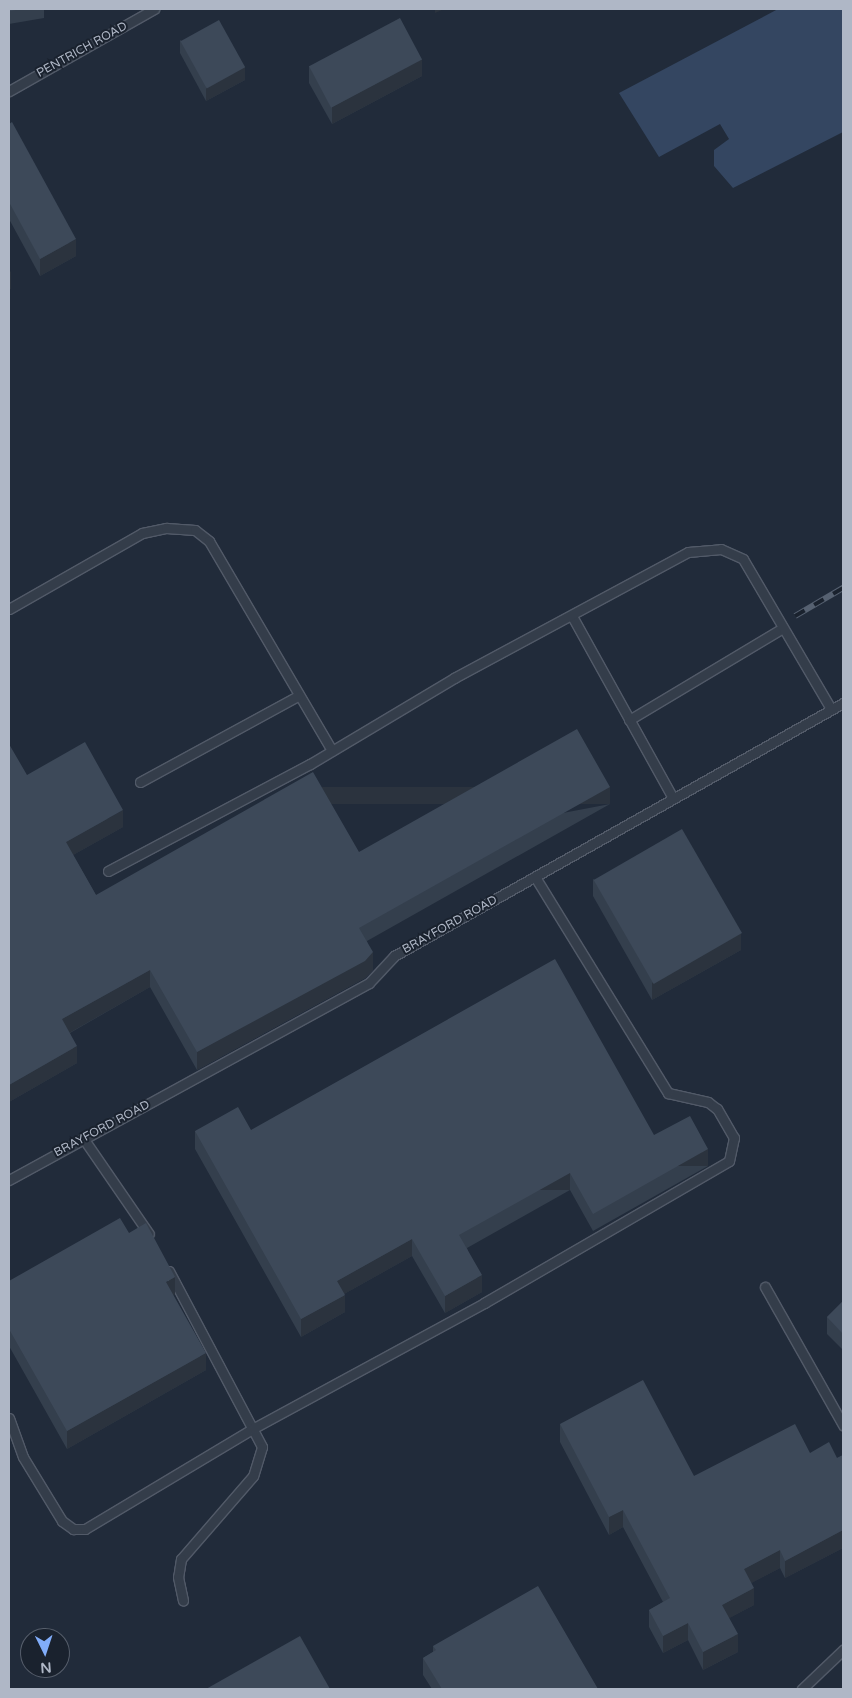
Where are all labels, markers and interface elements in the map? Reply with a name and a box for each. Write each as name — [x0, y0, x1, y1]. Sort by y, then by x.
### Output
street label: PENTRICH ROAD — [34, 19, 130, 81]
street label: BRAYFORD ROAD — [400, 893, 500, 957]
street label: BRAYFORD ROAD — [52, 1098, 152, 1160]
north arrow — [20, 1628, 70, 1678]
text: N — [40, 1659, 52, 1676]

